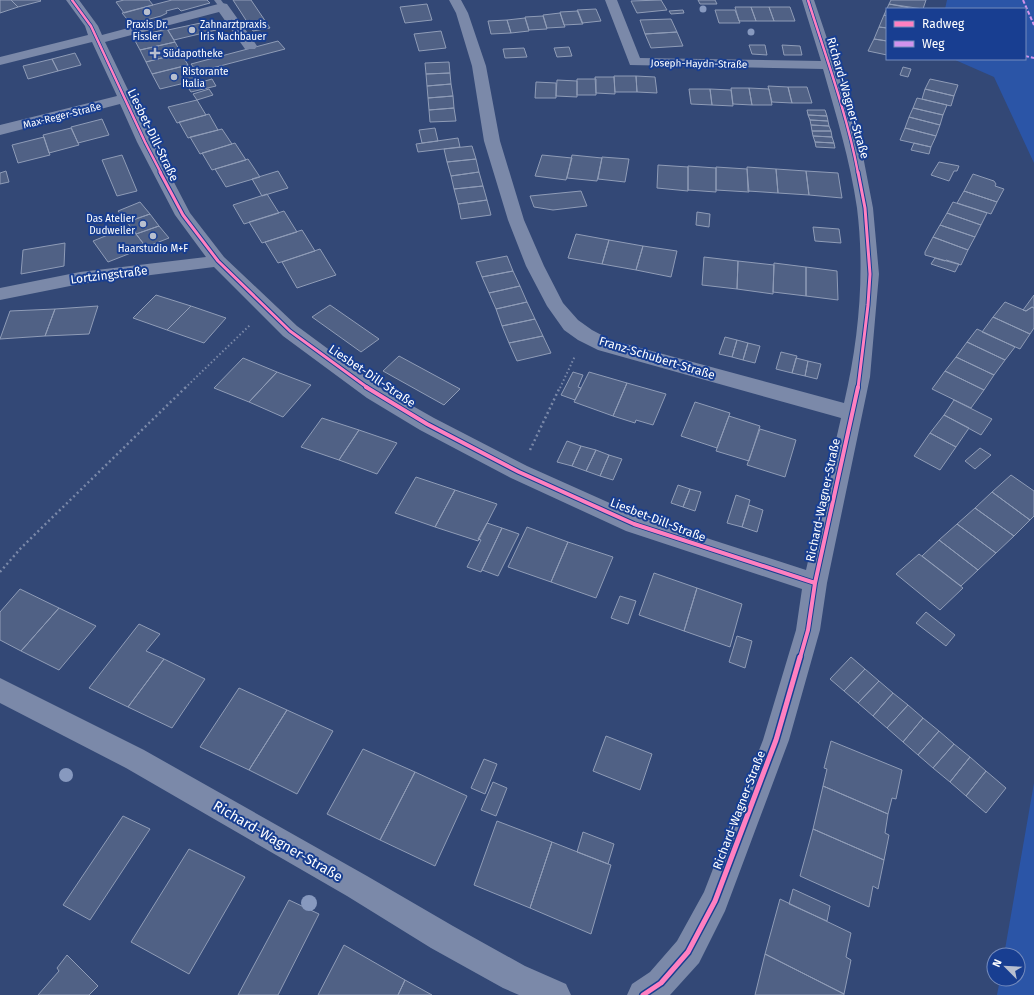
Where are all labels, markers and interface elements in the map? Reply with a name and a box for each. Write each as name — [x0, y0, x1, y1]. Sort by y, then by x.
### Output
marker: Praxis Dr. Fissler — [142, 7, 152, 17]
legend — [886, 8, 1026, 60]
text: Radweg — [922, 17, 965, 31]
place label: Praxis Dr. Fissler — [126, 19, 168, 43]
place label: Zahnarztpraxis Iris Nachbauer — [200, 19, 267, 43]
marker: Zahnarztpraxis Iris Nachbauer — [187, 25, 197, 35]
street label: Richard-Wagner-Straße — [824, 36, 872, 160]
text: Weg — [922, 37, 945, 51]
marker: Südapotheke — [150, 48, 160, 58]
place label: Südapotheke — [163, 48, 223, 60]
street label: Joseph-Haydn-Straße — [651, 57, 747, 71]
place label: Ristorante Italia — [182, 66, 229, 90]
marker: Ristorante Italia — [169, 72, 179, 82]
street label: Liesbet-Dill-Straße — [124, 86, 182, 184]
street label: Max-Reger-Straße — [22, 100, 103, 131]
place label: Das Atelier Dudweiler — [86, 213, 135, 237]
marker: Das Atelier Dudweiler — [138, 219, 148, 229]
marker: Haarstudio M+F — [148, 231, 158, 241]
place label: Haarstudio M+F — [118, 243, 188, 255]
street label: Lortzingstraße — [70, 263, 148, 287]
street label: Franz-Schubert-Straße — [597, 334, 717, 382]
street label: Liesbet-Dill-Straße — [326, 342, 418, 410]
street label: Richard-Wagner-Straße — [803, 437, 843, 563]
street label: Liesbet-Dill-Straße — [608, 495, 708, 545]
street label: Richard-Wagner-Straße — [710, 749, 768, 871]
street label: Richard-Wagner-Straße — [210, 797, 346, 886]
north arrow — [986, 947, 1026, 987]
text: N — [990, 957, 1005, 969]

